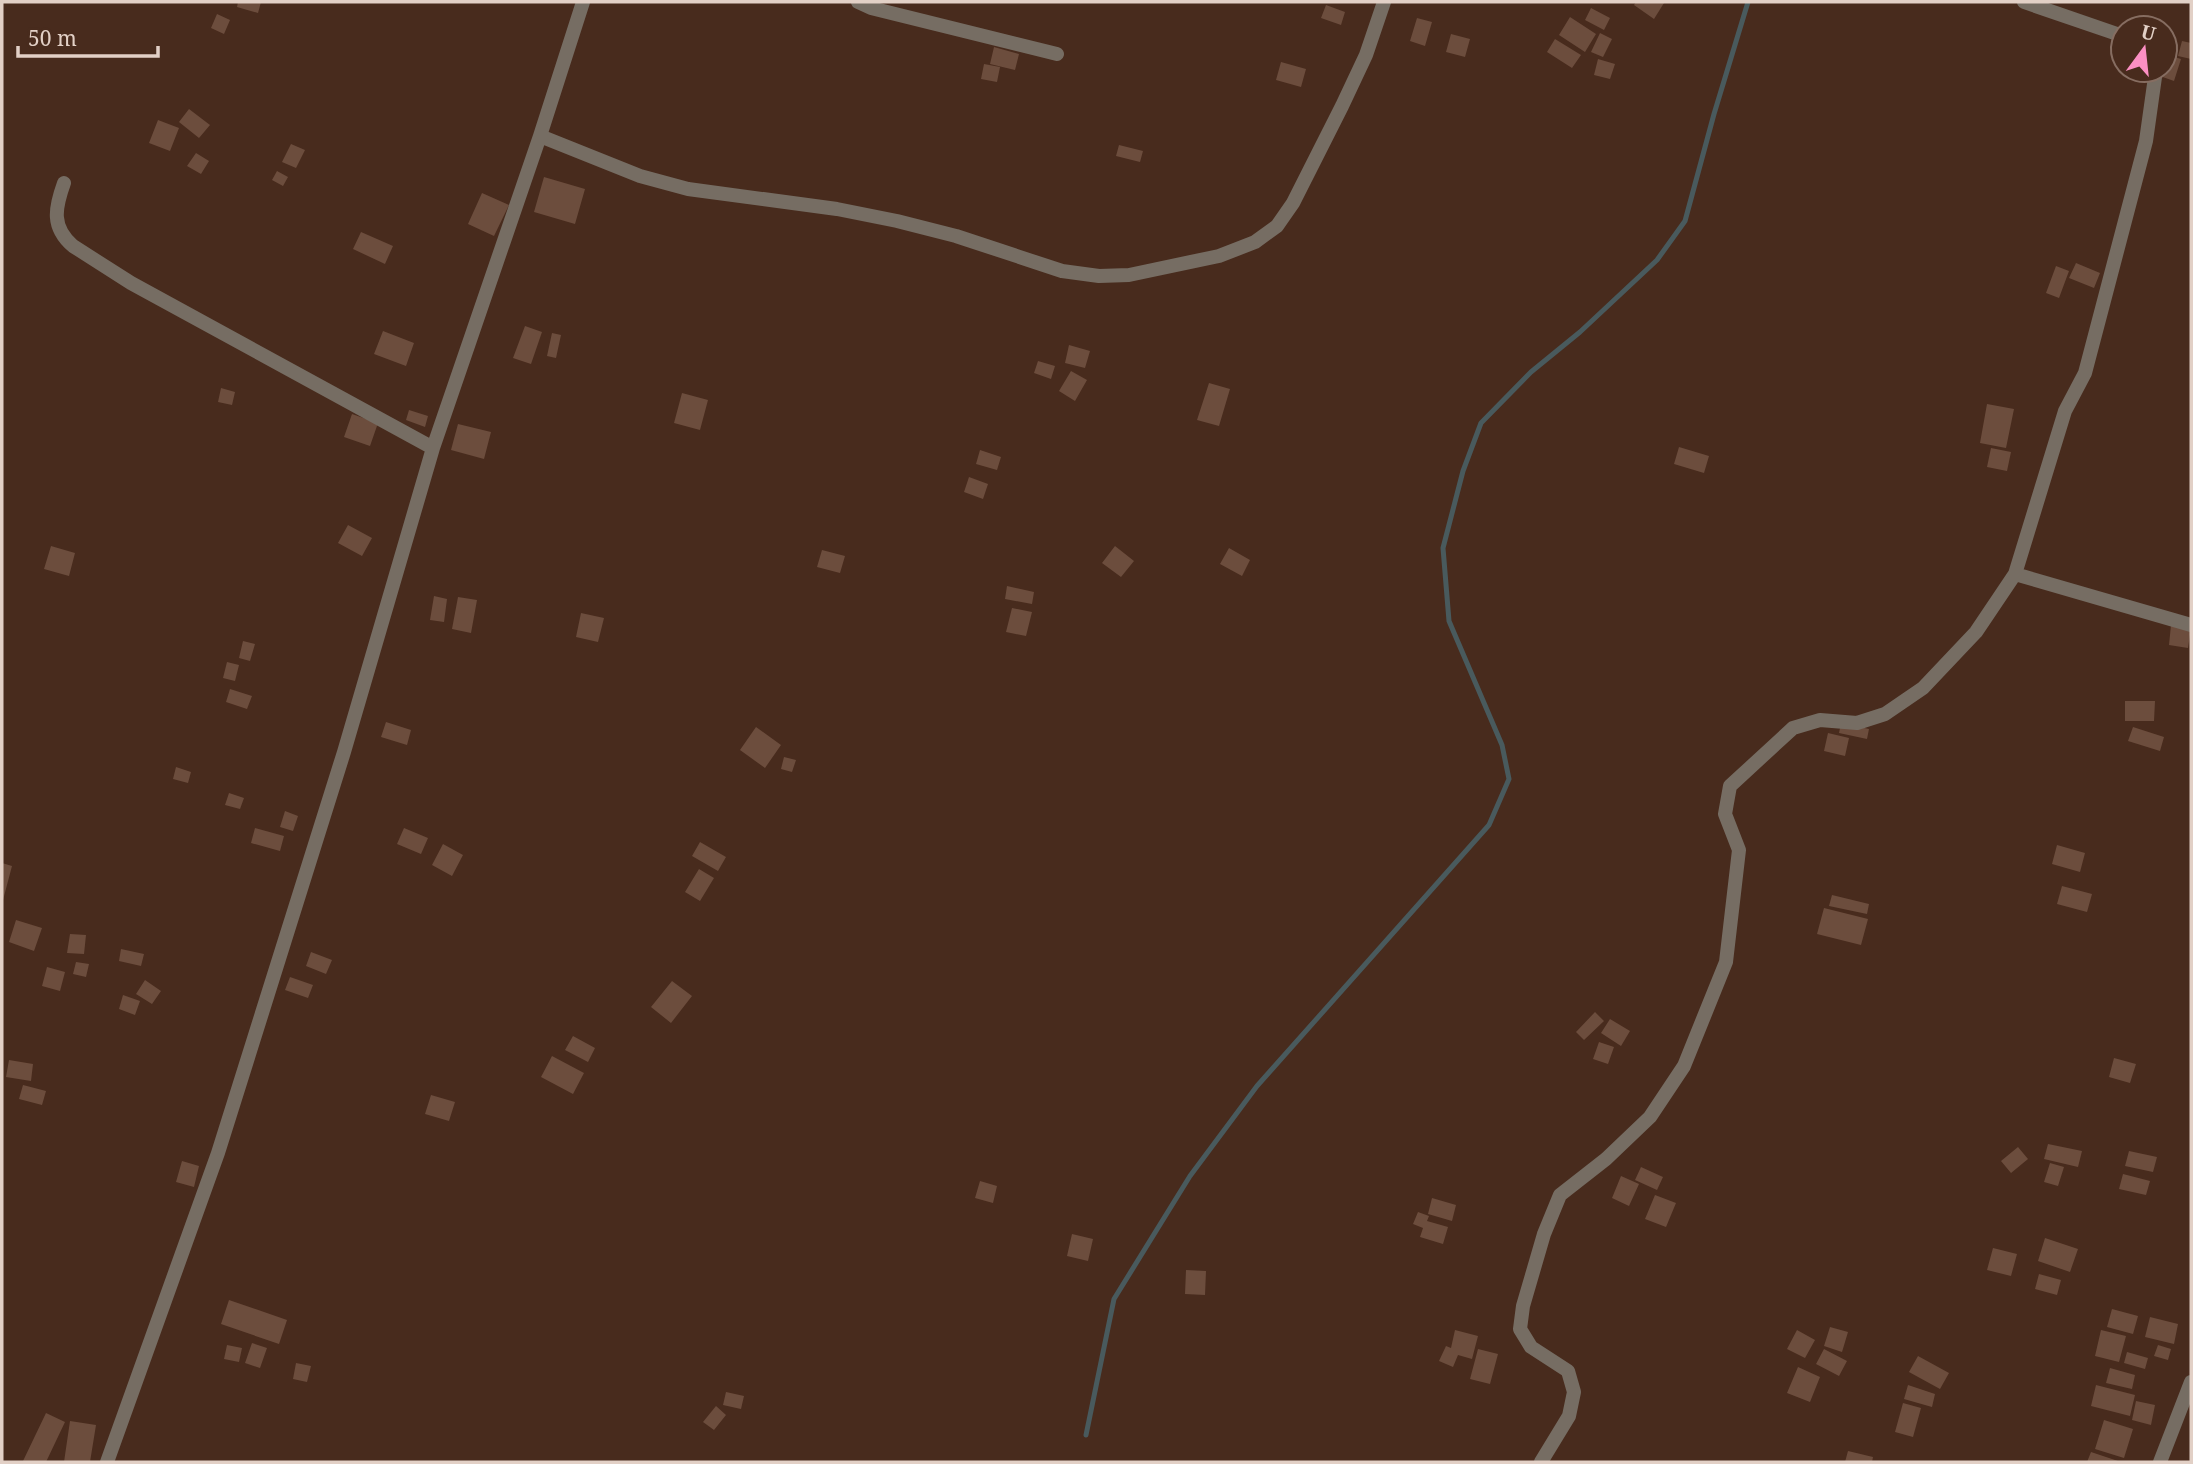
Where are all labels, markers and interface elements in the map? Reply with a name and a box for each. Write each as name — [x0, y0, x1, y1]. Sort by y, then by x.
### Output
scale bar — [18, 14, 158, 58]
north arrow — [2109, 14, 2179, 84]
text: U — [2138, 18, 2159, 47]
text: 50 m — [28, 24, 77, 52]

